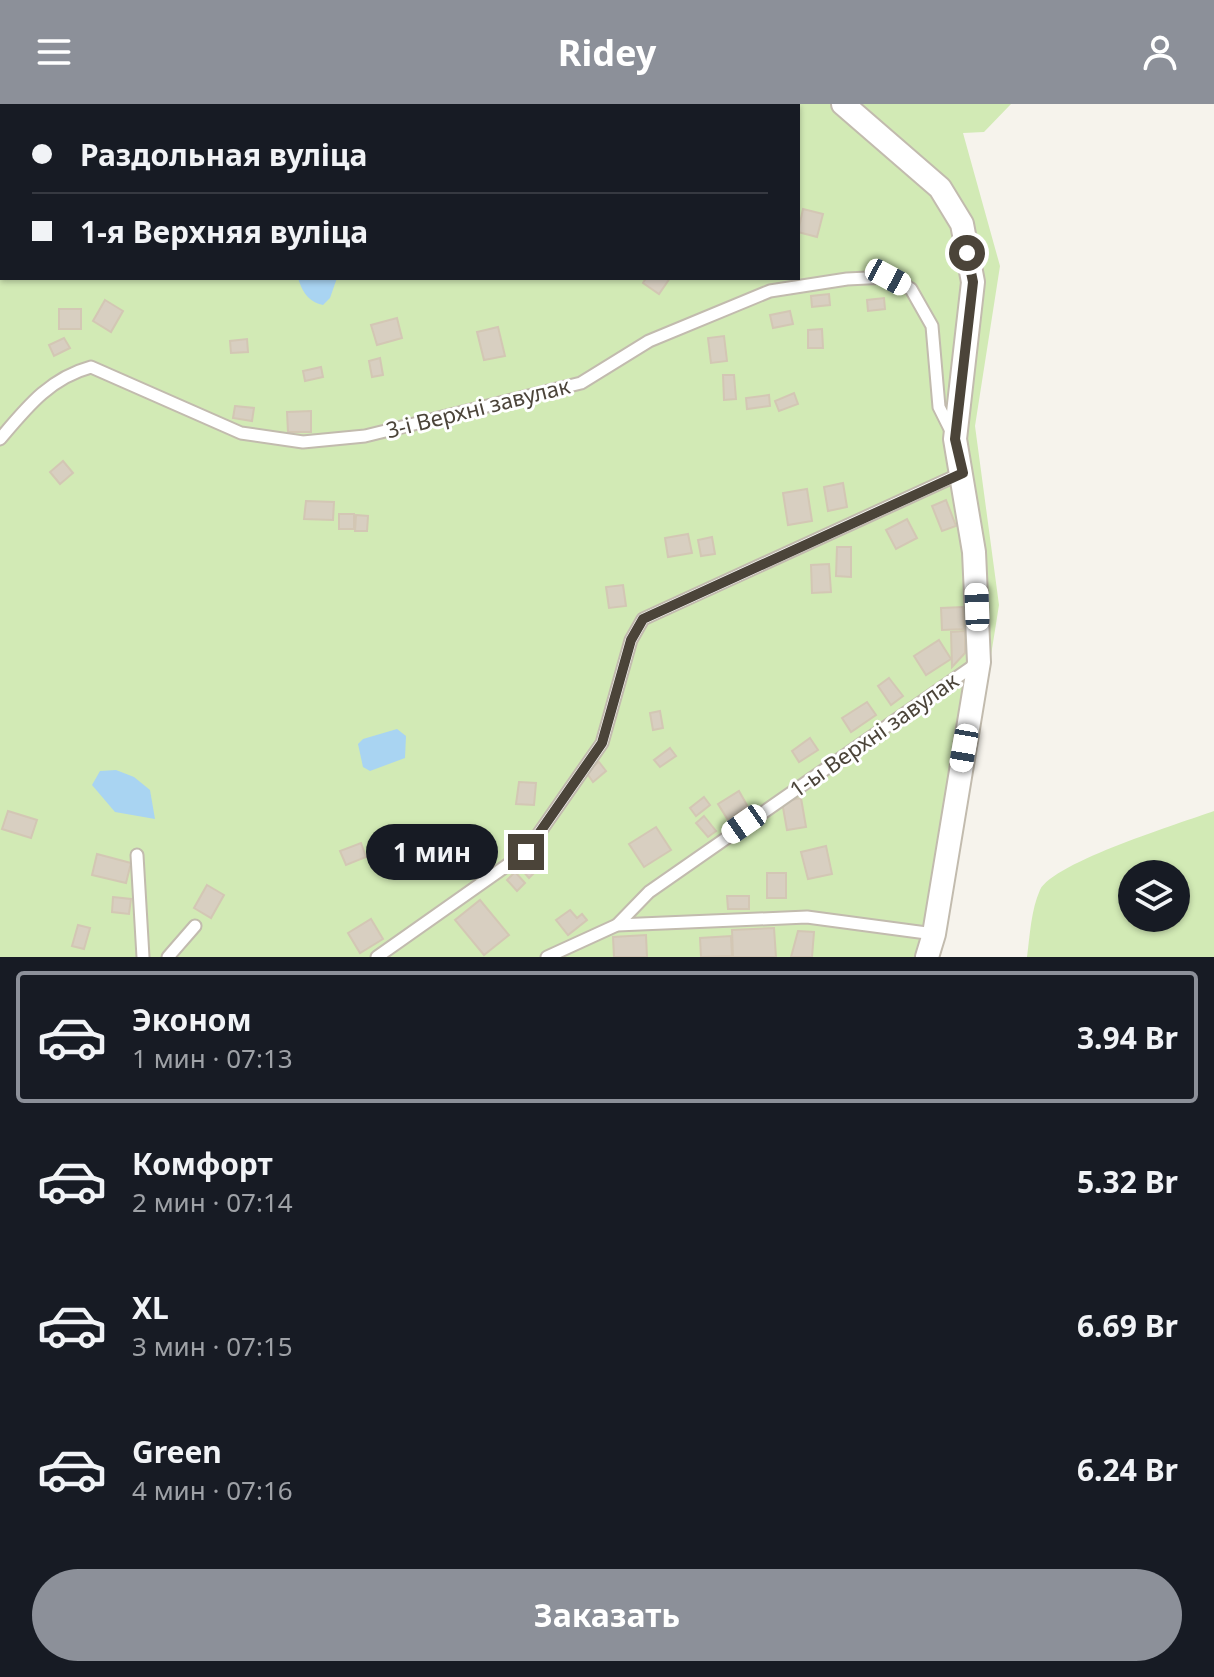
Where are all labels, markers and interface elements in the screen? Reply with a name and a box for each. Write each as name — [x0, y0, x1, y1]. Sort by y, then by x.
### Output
text: Ridey — [558, 28, 656, 77]
icon: menu — [32, 30, 76, 74]
icon: person — [1138, 30, 1182, 74]
text: Раздольная вуліца — [80, 134, 367, 175]
text: 1-я Верхняя вуліца — [80, 211, 368, 252]
route start — [949, 235, 985, 271]
car — [861, 255, 915, 299]
street label: 3-і Верхні завулак — [383, 370, 573, 444]
car — [964, 583, 990, 631]
street label: 1-ы Верхні завулак — [783, 664, 964, 804]
car — [948, 722, 980, 774]
car — [717, 800, 771, 848]
callout: 1 мин — [366, 824, 498, 880]
text: 1 мин — [393, 834, 471, 870]
route end — [508, 834, 544, 870]
map controls — [1118, 860, 1190, 932]
button: layers — [1118, 860, 1190, 932]
text: Эконом — [132, 999, 252, 1040]
icon: car — [36, 1001, 108, 1073]
text: 3.94 Br — [1077, 1017, 1178, 1058]
text: 1 мин · 07:13 — [132, 1040, 293, 1076]
text: Комфорт — [132, 1143, 273, 1184]
icon: car — [36, 1145, 108, 1217]
text: 5.32 Br — [1077, 1161, 1178, 1202]
text: 2 мин · 07:14 — [132, 1184, 293, 1220]
text: XL — [132, 1287, 169, 1328]
icon: car — [36, 1289, 108, 1361]
text: 6.69 Br — [1077, 1305, 1178, 1346]
text: 3 мин · 07:15 — [132, 1328, 293, 1364]
text: Green — [132, 1431, 222, 1472]
icon: car — [36, 1433, 108, 1505]
text: 6.24 Br — [1077, 1449, 1178, 1490]
text: 4 мин · 07:16 — [132, 1472, 293, 1508]
button: Заказать — [32, 1569, 1182, 1661]

